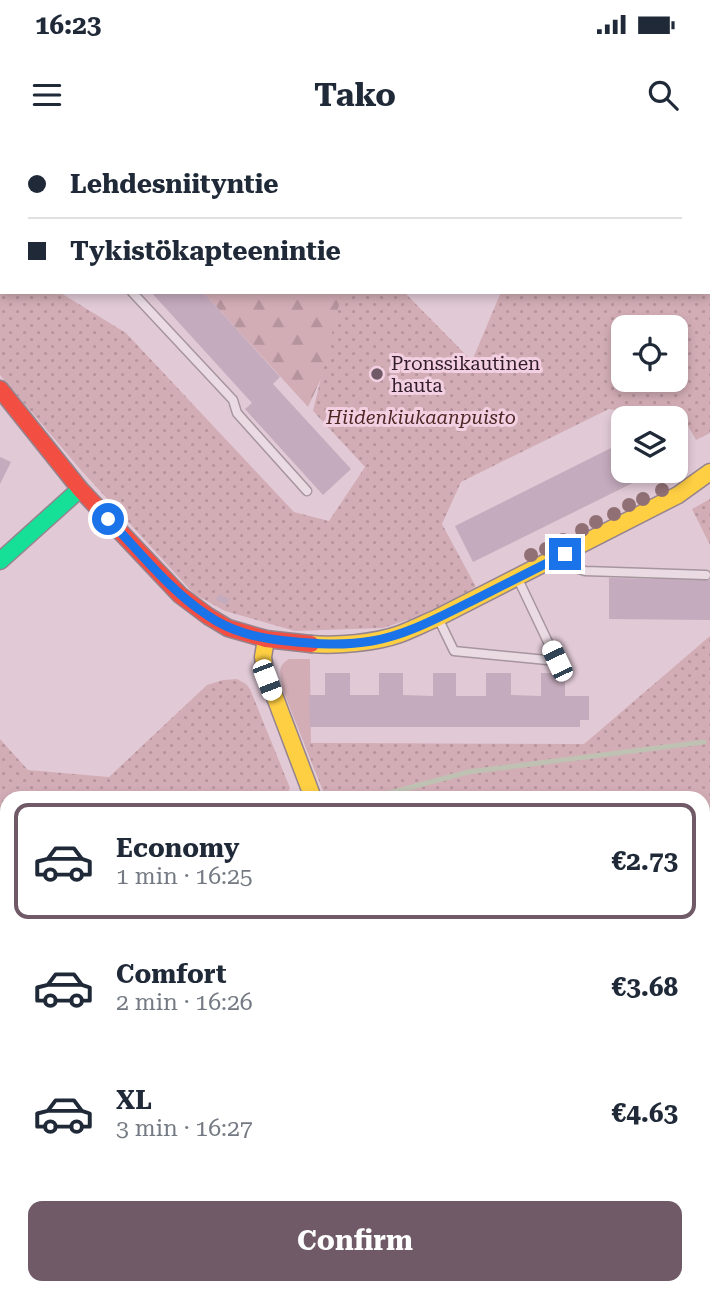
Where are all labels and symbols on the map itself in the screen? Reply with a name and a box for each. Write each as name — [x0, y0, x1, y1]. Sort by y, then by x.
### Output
place label: Pronssikautinen hauta — [391, 352, 540, 397]
marker: Pronssikautinen hauta — [369, 366, 385, 382]
park label: Hiidenkiukaanpuisto — [325, 406, 516, 429]
route start — [92, 503, 124, 535]
route end — [549, 538, 581, 570]
car — [539, 638, 576, 684]
car — [250, 657, 285, 703]

